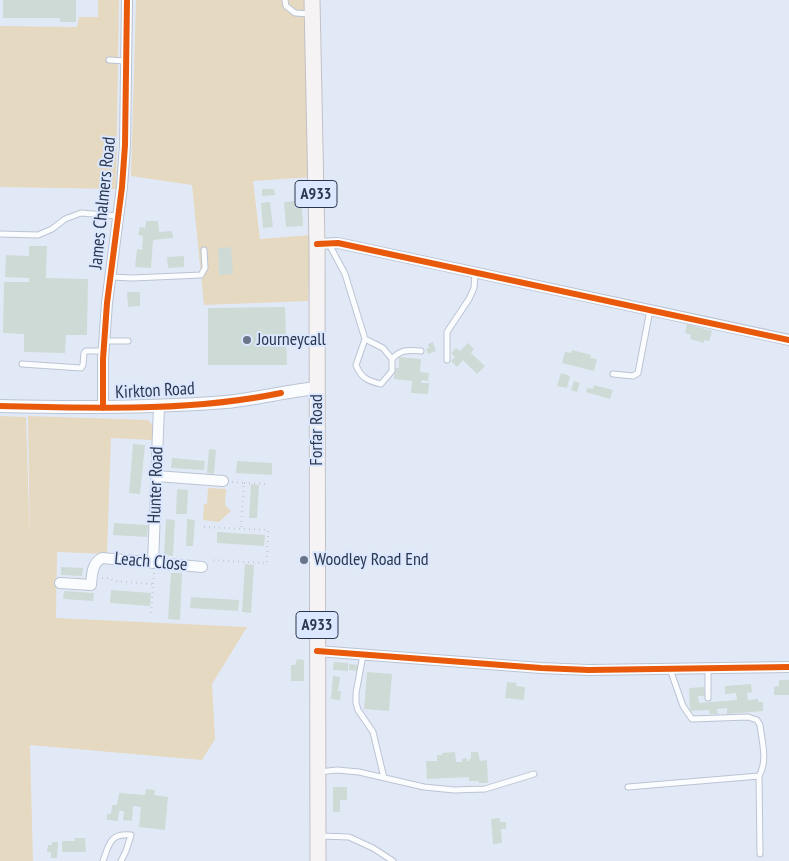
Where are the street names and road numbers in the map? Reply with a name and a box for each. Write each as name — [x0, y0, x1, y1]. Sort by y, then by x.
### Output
street label: James Chalmers Road — [85, 136, 121, 270]
road number: A933 — [295, 180, 337, 208]
street label: Kirkton Road — [115, 378, 195, 404]
street label: Forfar Road — [306, 394, 328, 466]
street label: Hunter Road — [144, 446, 168, 524]
street label: Leach Close — [114, 548, 188, 576]
road number: A933 — [296, 612, 338, 638]

